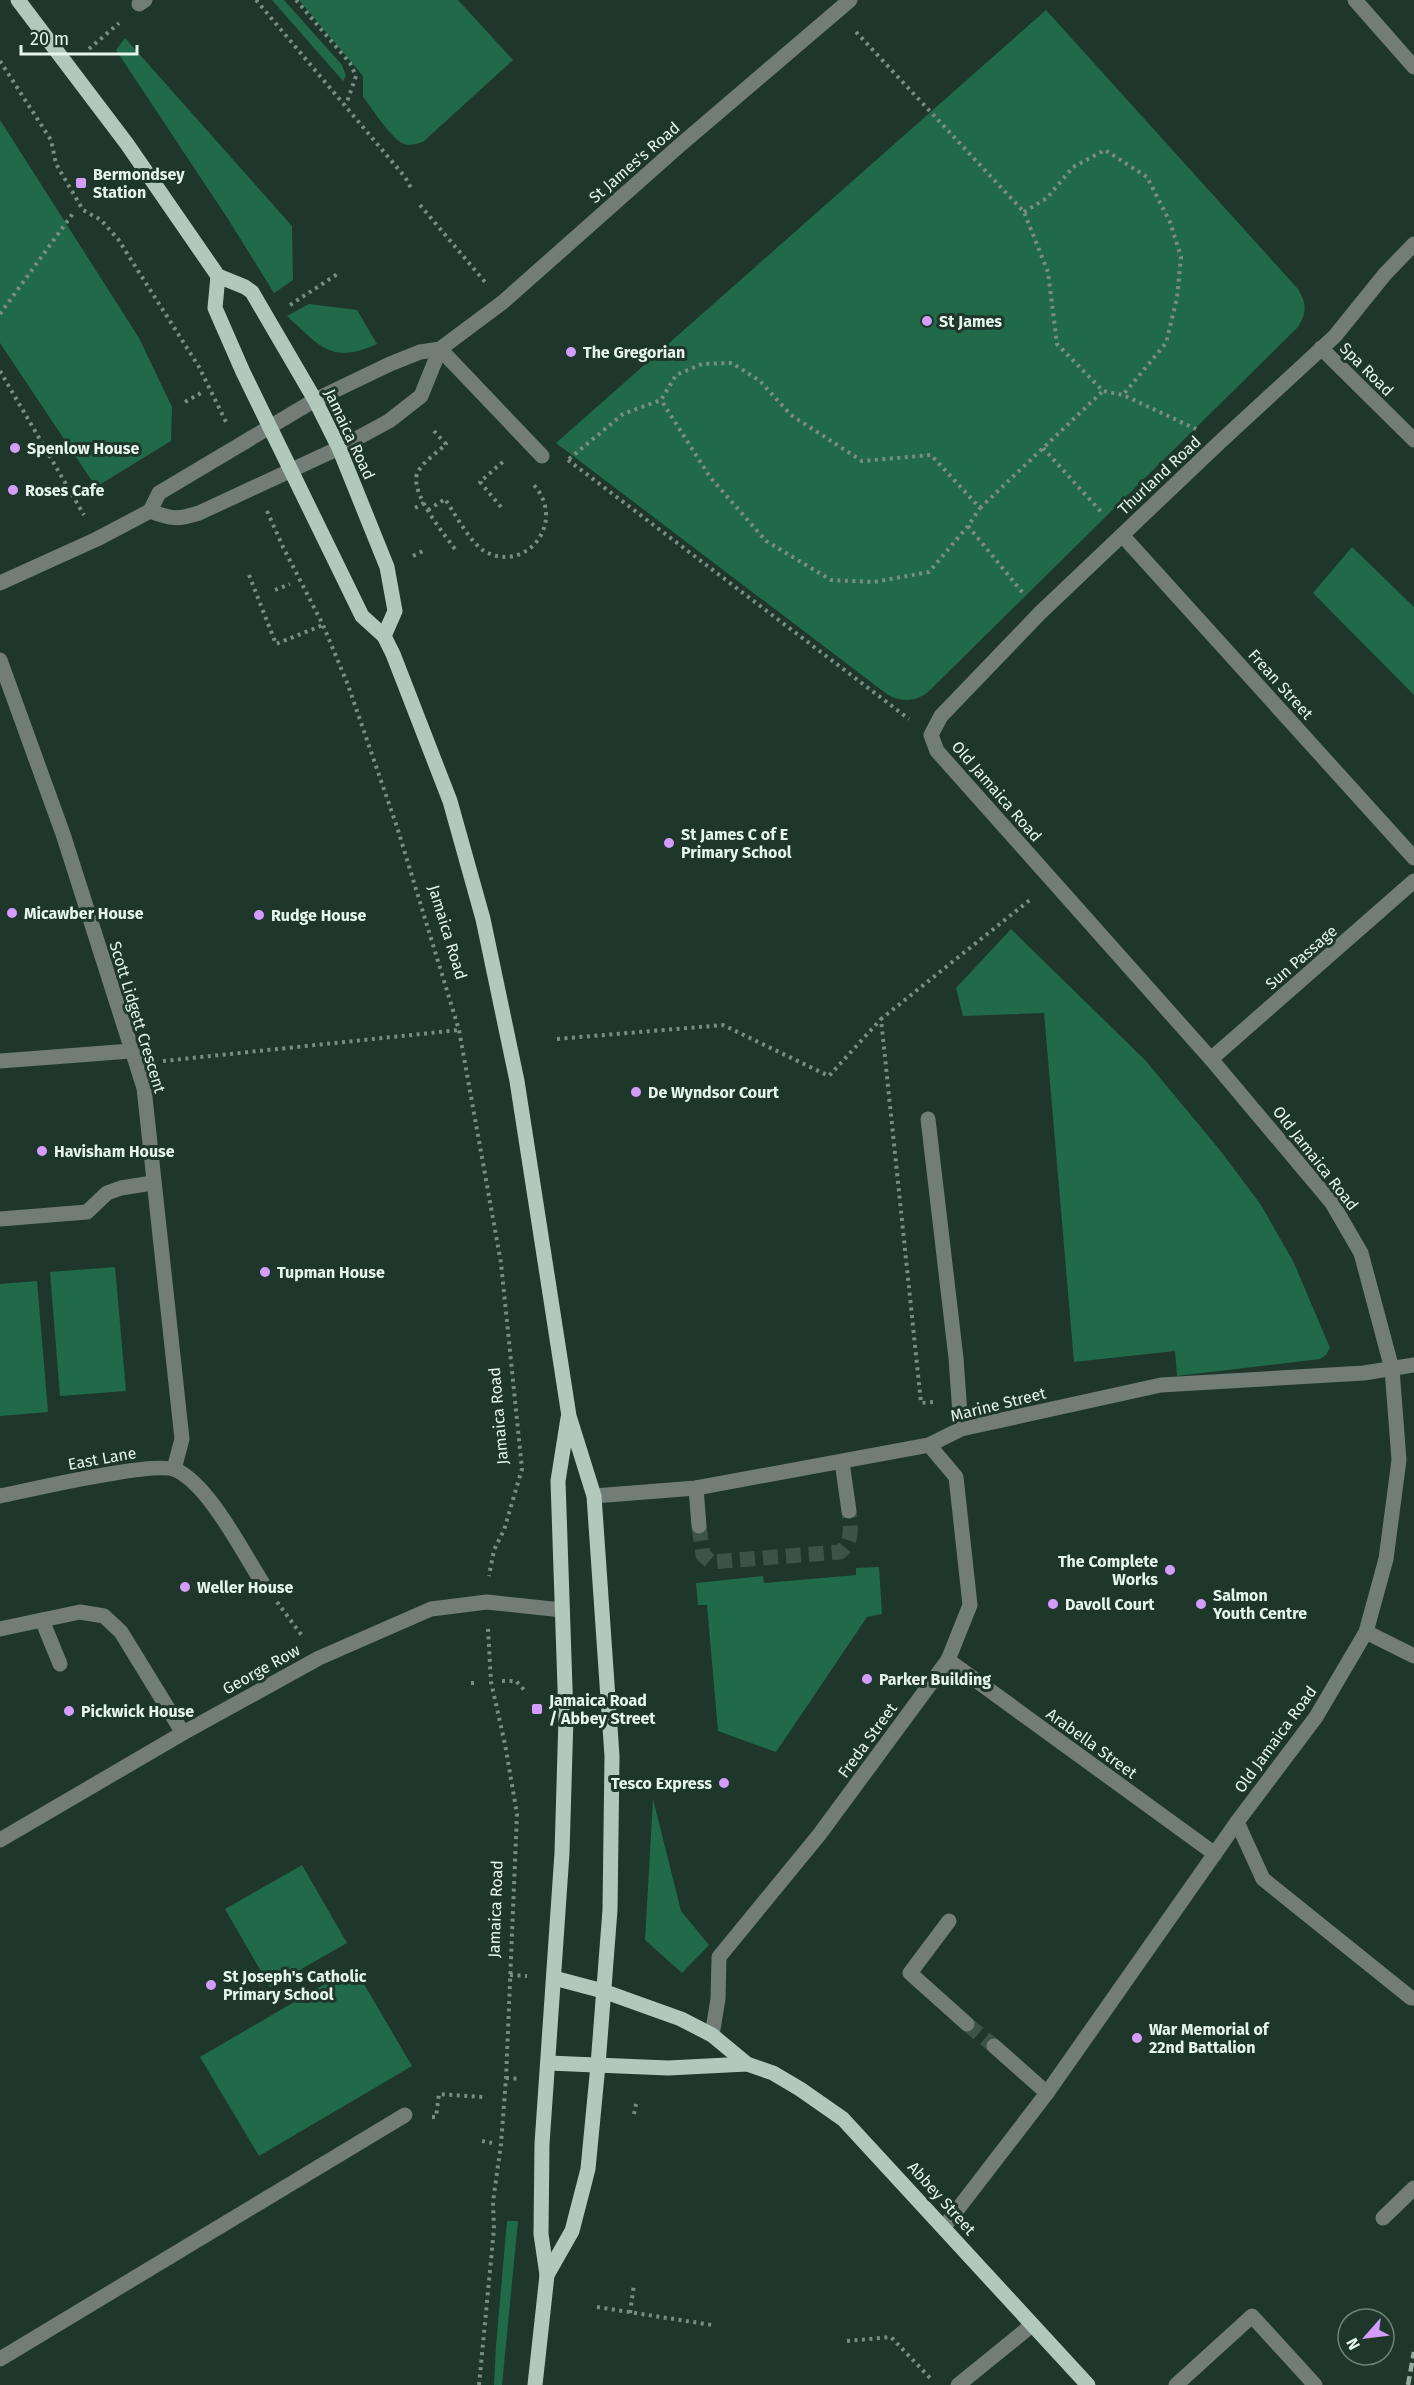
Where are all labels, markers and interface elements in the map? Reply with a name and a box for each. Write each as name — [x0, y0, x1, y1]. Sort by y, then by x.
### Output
scale bar — [21, 18, 136, 56]
text: 20 m — [30, 28, 69, 50]
street label: St James's Road — [585, 118, 684, 207]
place label: Bermondsey Station — [93, 165, 185, 202]
marker: Bermondsey Station — [74, 176, 88, 190]
place label: St James — [939, 312, 1002, 331]
marker: St James — [920, 314, 934, 328]
street label: Spa Road — [1336, 339, 1397, 400]
place label: The Gregorian — [583, 343, 685, 362]
marker: The Gregorian — [564, 345, 578, 359]
street label: Jamaica Road — [320, 386, 379, 483]
street label: Thurland Road — [1114, 432, 1205, 519]
place label: Spenlow House — [27, 439, 139, 458]
marker: Spenlow House — [8, 441, 22, 455]
place label: Roses Cafe — [25, 481, 104, 500]
marker: Roses Cafe — [6, 483, 20, 497]
street label: Frean Street — [1244, 646, 1317, 723]
street label: Old Jamaica Road — [948, 737, 1046, 846]
place label: St James C of E Primary School — [681, 825, 792, 862]
marker: St James C of E Primary School — [662, 836, 676, 850]
street label: Jamaica Road — [424, 883, 471, 982]
place label: Micawber House — [24, 904, 144, 923]
marker: Micawber House — [5, 906, 19, 920]
place label: Rudge House — [271, 906, 367, 925]
marker: Rudge House — [252, 908, 266, 922]
street label: Sun Passage — [1262, 921, 1341, 994]
street label: Scott Lidgett Crescent — [105, 939, 170, 1095]
place label: De Wyndsor Court — [648, 1083, 780, 1102]
marker: De Wyndsor Court — [629, 1085, 643, 1099]
street label: Old Jamaica Road — [1269, 1102, 1362, 1214]
place label: Havisham House — [54, 1142, 175, 1161]
marker: Havisham House — [35, 1144, 49, 1158]
place label: Tupman House — [277, 1263, 385, 1282]
marker: Tupman House — [258, 1265, 272, 1279]
street label: Jamaica Road — [485, 1366, 512, 1466]
street label: Marine Street — [948, 1383, 1048, 1426]
street label: East Lane — [66, 1443, 138, 1474]
place label: The Complete Works — [1058, 1552, 1158, 1589]
marker: The Complete Works — [1163, 1563, 1177, 1577]
place label: Weller House — [197, 1578, 294, 1597]
marker: Weller House — [178, 1580, 192, 1594]
place label: Salmon Youth Centre — [1212, 1586, 1307, 1623]
place label: Davoll Court — [1065, 1595, 1155, 1614]
marker: Davoll Court — [1046, 1597, 1060, 1611]
marker: Salmon Youth Centre — [1194, 1597, 1208, 1611]
street label: George Row — [219, 1640, 304, 1698]
place label: Parker Building — [879, 1670, 991, 1689]
marker: Parker Building — [860, 1672, 874, 1686]
street label: Old Jamaica Road — [1230, 1682, 1321, 1796]
place label: Jamaica Road / Abbey Street — [548, 1691, 656, 1728]
street label: Freda Street — [834, 1699, 901, 1781]
place label: Pickwick House — [81, 1702, 194, 1721]
marker: Jamaica Road / Abbey Street — [530, 1702, 544, 1716]
marker: Pickwick House — [62, 1704, 76, 1718]
street label: Arabella Street — [1043, 1704, 1141, 1783]
place label: Tesco Express — [611, 1774, 712, 1793]
marker: Tesco Express — [717, 1776, 731, 1790]
street label: Jamaica Road — [484, 1860, 507, 1958]
place label: St Joseph's Catholic Primary School — [223, 1967, 367, 2004]
marker: St Joseph's Catholic Primary School — [204, 1978, 218, 1992]
place label: War Memorial of 22nd Battalion — [1149, 2020, 1270, 2057]
marker: War Memorial of 22nd Battalion — [1130, 2031, 1144, 2045]
street label: Abbey Street — [904, 2158, 980, 2239]
north arrow — [1336, 2307, 1396, 2367]
text: N — [1342, 2335, 1364, 2353]

